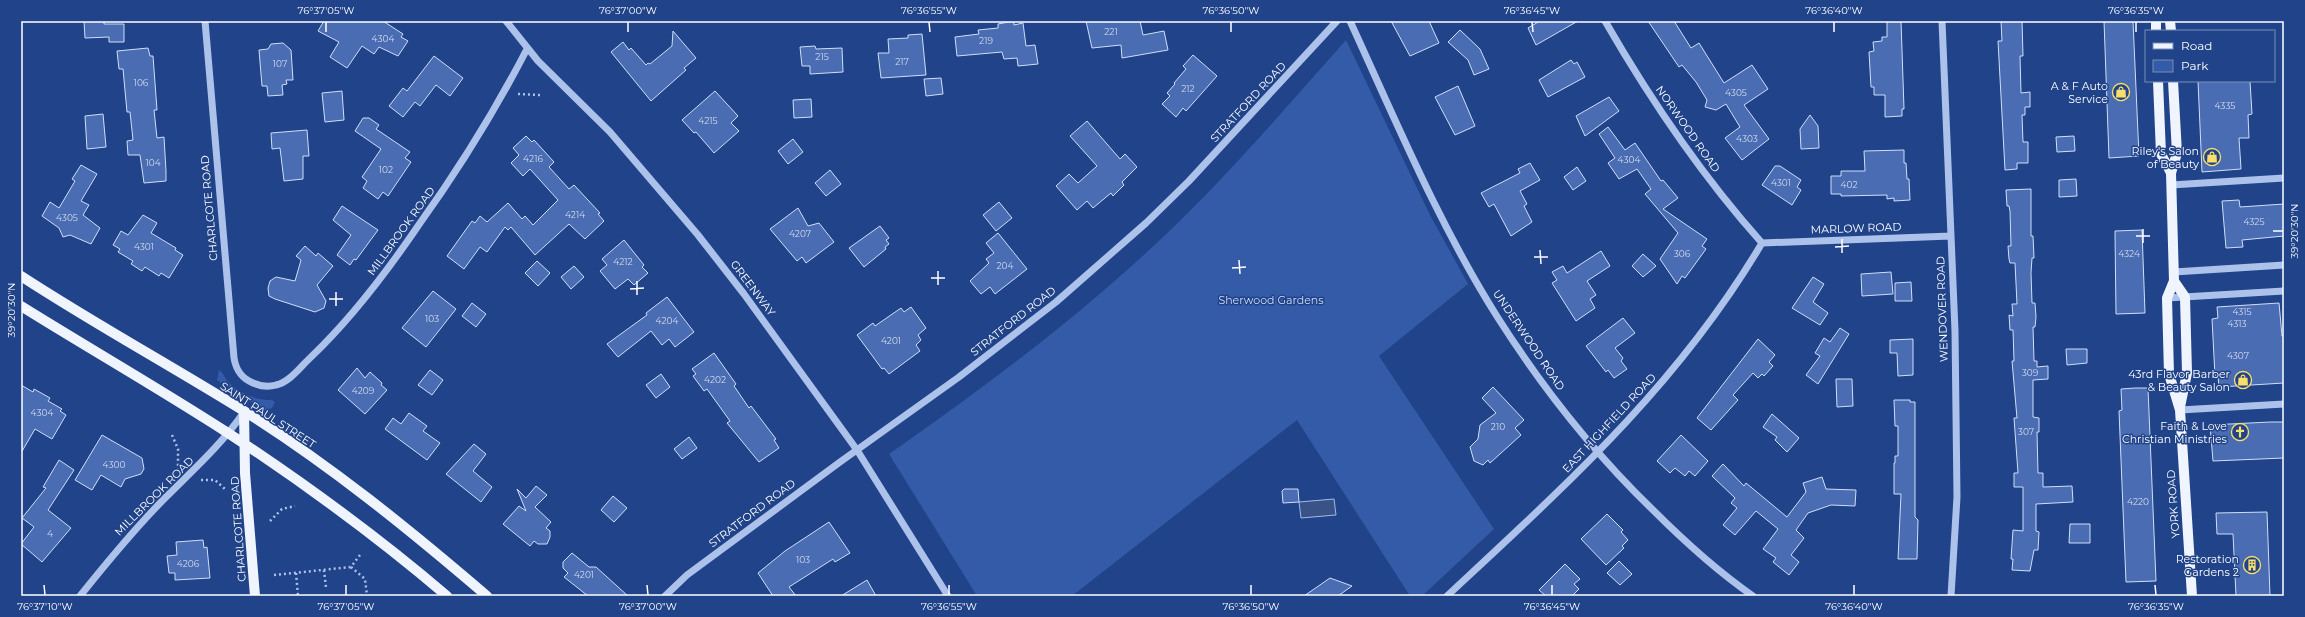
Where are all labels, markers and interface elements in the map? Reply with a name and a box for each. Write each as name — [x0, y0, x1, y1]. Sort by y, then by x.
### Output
text: 76°37'05"W — [298, 4, 354, 17]
text: 76°37'00"W — [599, 4, 657, 17]
text: 76°36'55"W — [901, 4, 957, 17]
text: 76°36'50"W — [1203, 4, 1259, 17]
text: 76°36'45"W — [1504, 4, 1560, 17]
text: 76°36'40"W — [1805, 4, 1863, 17]
text: 76°36'35"W — [2108, 4, 2164, 17]
house number: 221 — [1104, 26, 1118, 37]
legend — [2145, 30, 2275, 82]
house number: 4304 — [372, 33, 394, 44]
house number: 219 — [979, 35, 993, 46]
text: Road — [2181, 38, 2212, 53]
house number: 215 — [815, 51, 829, 62]
house number: 217 — [895, 56, 909, 67]
house number: 107 — [273, 58, 287, 69]
text: Park — [2181, 58, 2209, 73]
street label: STRATFORD ROAD — [1207, 59, 1289, 145]
house number: 106 — [134, 77, 149, 88]
place label: A & F Auto Service — [2051, 79, 2108, 106]
shop icon: A & F Auto Service — [2111, 82, 2131, 102]
house number: 212 — [1181, 83, 1195, 94]
street label: NORWOOD ROAD — [1653, 83, 1723, 175]
house number: 4305 — [1725, 87, 1747, 98]
house number: 4335 — [2215, 100, 2235, 111]
house number: 4215 — [698, 115, 718, 126]
house number: 4303 — [1736, 133, 1758, 144]
place label: Riley's Salon of Beauty — [2132, 144, 2199, 171]
shop icon: Riley's Salon of Beauty — [2202, 147, 2222, 167]
house number: 4216 — [523, 153, 543, 164]
house number: 4304 — [1618, 154, 1640, 165]
street label: CHARLCOTE ROAD — [197, 155, 221, 261]
house number: 104 — [145, 157, 161, 168]
house number: 102 — [379, 164, 393, 175]
house number: 4301 — [1771, 177, 1791, 188]
house number: 402 — [1840, 179, 1858, 190]
street label: MILLBROOK ROAD — [364, 184, 438, 278]
text: 39°20'30"N — [2288, 204, 2301, 259]
house number: 4214 — [565, 209, 585, 220]
house number: 4305 — [56, 212, 78, 223]
house number: 4325 — [2243, 216, 2265, 227]
street label: MARLOW ROAD — [1810, 219, 1902, 237]
house number: 4207 — [789, 228, 811, 239]
house number: 4301 — [134, 241, 154, 252]
house number: 306 — [1674, 248, 1691, 259]
house number: 4324 — [2118, 248, 2140, 259]
house number: 4212 — [613, 256, 633, 267]
street label: WENDOVER ROAD — [1933, 256, 1951, 362]
street label: GREENWAY — [728, 257, 778, 319]
house number: 204 — [997, 260, 1014, 271]
text: 39°20'30"N — [5, 283, 18, 338]
street label: STRATFORD ROAD — [967, 283, 1059, 359]
street label: UNDERWOOD ROAD — [1490, 287, 1568, 393]
park label: Sherwood Gardens — [1218, 293, 1324, 307]
house number: 4315 — [2232, 306, 2252, 317]
house number: 103 — [425, 313, 439, 324]
house number: 4204 — [656, 315, 679, 326]
house number: 4313 — [2227, 318, 2247, 329]
house number: 4201 — [881, 335, 901, 346]
house number: 4307 — [2227, 350, 2249, 361]
house number: 309 — [2022, 367, 2039, 378]
place label: 43rd Flavor Barber & Beauty Salon — [2128, 367, 2230, 394]
street label: EAST HIGHFIELD ROAD — [1559, 370, 1659, 476]
shop icon: 43rd Flavor Barber & Beauty Salon — [2233, 370, 2253, 390]
house number: 4202 — [704, 374, 726, 385]
street label: SAINT PAUL STREET — [218, 379, 319, 452]
house number: 4209 — [352, 385, 375, 396]
house number: 4304 — [31, 407, 53, 418]
place label: Faith & Love Christian Ministries — [2122, 419, 2228, 446]
house number: 210 — [1491, 421, 1505, 432]
church icon: Faith & Love Christian Ministries — [2230, 422, 2250, 442]
house number: 307 — [2018, 426, 2034, 437]
street label: MILLBROOK ROAD — [111, 453, 197, 539]
house number: 4300 — [103, 459, 125, 470]
street label: YORK ROAD — [2164, 469, 2182, 539]
street label: CHARLCOTE ROAD — [227, 476, 249, 582]
street label: STRATFORD ROAD — [706, 476, 798, 550]
house number: 4220 — [2127, 496, 2149, 507]
house number: 4 — [47, 528, 53, 539]
place label: Restoration Gardens 2 — [2176, 552, 2239, 579]
house number: 103 — [796, 554, 810, 565]
building icon: Restoration Gardens 2 — [2242, 555, 2262, 575]
house number: 4206 — [177, 558, 200, 569]
house number: 4201 — [574, 569, 594, 580]
text: 76°37'10"W — [17, 600, 73, 613]
text: 76°37'05"W — [318, 600, 374, 613]
text: 76°37'00"W — [619, 600, 677, 613]
text: 76°36'55"W — [921, 600, 977, 613]
text: 76°36'50"W — [1223, 600, 1279, 613]
text: 76°36'45"W — [1524, 600, 1580, 613]
text: 76°36'40"W — [1825, 600, 1883, 613]
text: 76°36'35"W — [2128, 600, 2184, 613]

